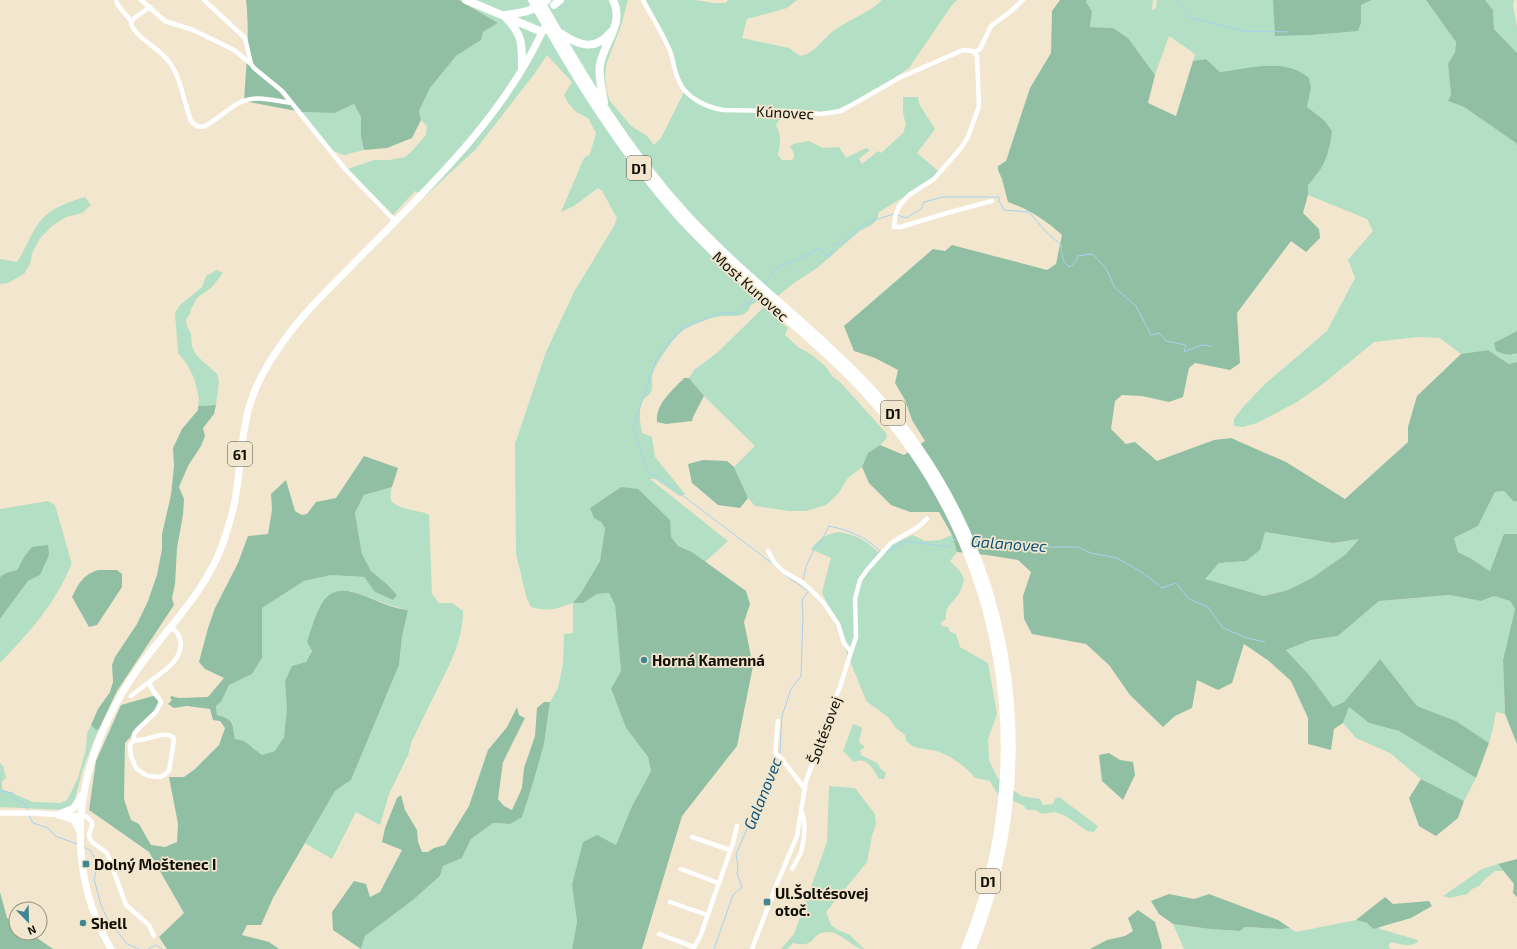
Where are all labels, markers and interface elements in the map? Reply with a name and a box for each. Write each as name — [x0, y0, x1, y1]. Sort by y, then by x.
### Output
street label: Kúnovec — [756, 102, 814, 122]
road number: D1 — [627, 156, 651, 180]
street label: Most Kunovec — [709, 247, 793, 325]
road number: D1 — [881, 401, 905, 425]
road number: 61 — [228, 442, 252, 466]
water label: Galanovec — [970, 531, 1048, 555]
place label: Horná Kamenná — [652, 651, 765, 669]
marker: Horná Kamenná — [639, 655, 649, 665]
street label: Šoltésovej — [803, 694, 846, 767]
water label: Galanovec — [739, 754, 785, 832]
place label: Dolný Moštenec I — [94, 855, 216, 874]
marker: Dolný Moštenec I — [81, 859, 91, 869]
road number: D1 — [976, 869, 1000, 893]
place label: Ul.Šoltésovej otoč. — [775, 884, 869, 919]
marker: Ul.Šoltésovej otoč. — [762, 897, 772, 907]
north arrow — [8, 901, 48, 941]
place label: Shell — [91, 914, 127, 932]
marker: Shell — [78, 918, 88, 928]
text: N — [26, 923, 38, 938]

